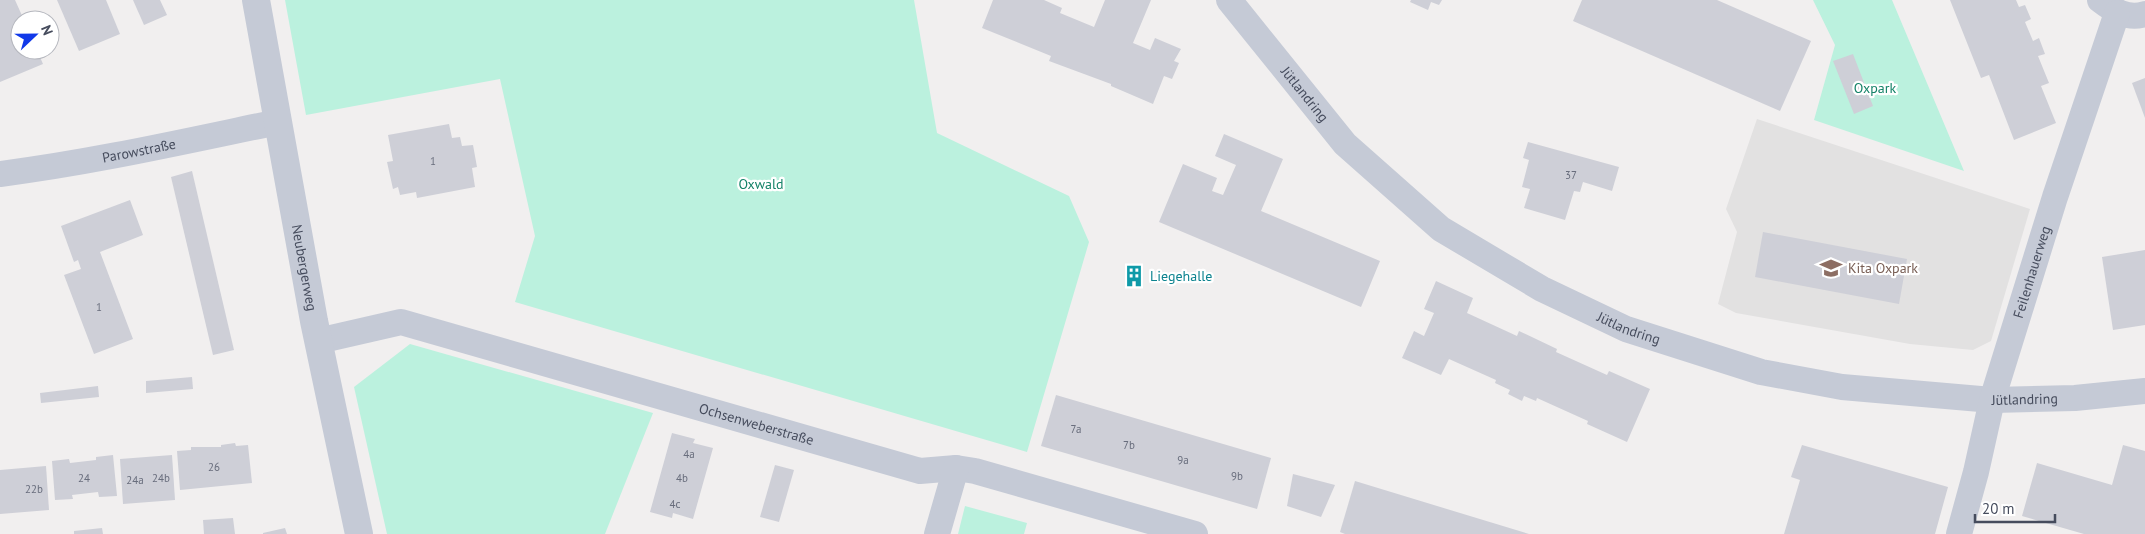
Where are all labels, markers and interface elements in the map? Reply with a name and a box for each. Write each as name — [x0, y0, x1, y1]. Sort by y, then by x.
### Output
north arrow — [10, 10, 60, 60]
text: N — [37, 22, 57, 38]
street label: Jütlandring — [1276, 62, 1333, 126]
park label: Oxpark — [1854, 79, 1896, 97]
street label: Parowstraße — [101, 135, 177, 167]
house number: 1 — [430, 154, 436, 168]
house number: 37 — [1565, 168, 1577, 182]
park label: Oxwald — [738, 175, 784, 193]
street label: Neubergerweg — [288, 223, 321, 312]
street label: Feilenhauerweg — [2009, 224, 2054, 320]
school or university icon: Kita Oxpark — [1818, 255, 1844, 281]
place label: Kita Oxpark — [1848, 259, 1918, 277]
building icon: Liegehalle — [1121, 263, 1147, 289]
place label: Liegehalle — [1150, 267, 1212, 285]
house number: 1 — [96, 300, 102, 314]
street label: Jütlandring — [1593, 307, 1663, 348]
street label: Jütlandring — [1990, 389, 2058, 409]
street label: Ochsenweberstraße — [697, 399, 816, 449]
house number: 7a — [1071, 422, 1081, 436]
house number: 7b — [1123, 438, 1135, 452]
house number: 4a — [683, 447, 695, 461]
house number: 9a — [1177, 453, 1189, 467]
house number: 26 — [208, 460, 220, 474]
house number: 9b — [1231, 469, 1243, 483]
house number: 24 — [78, 471, 90, 485]
house number: 24b — [152, 471, 170, 485]
house number: 4b — [676, 471, 688, 485]
house number: 24a — [126, 473, 144, 487]
house number: 22b — [25, 482, 43, 496]
scale bar — [1975, 492, 2055, 524]
house number: 4c — [670, 497, 681, 511]
text: 20 m — [1982, 499, 2015, 518]

